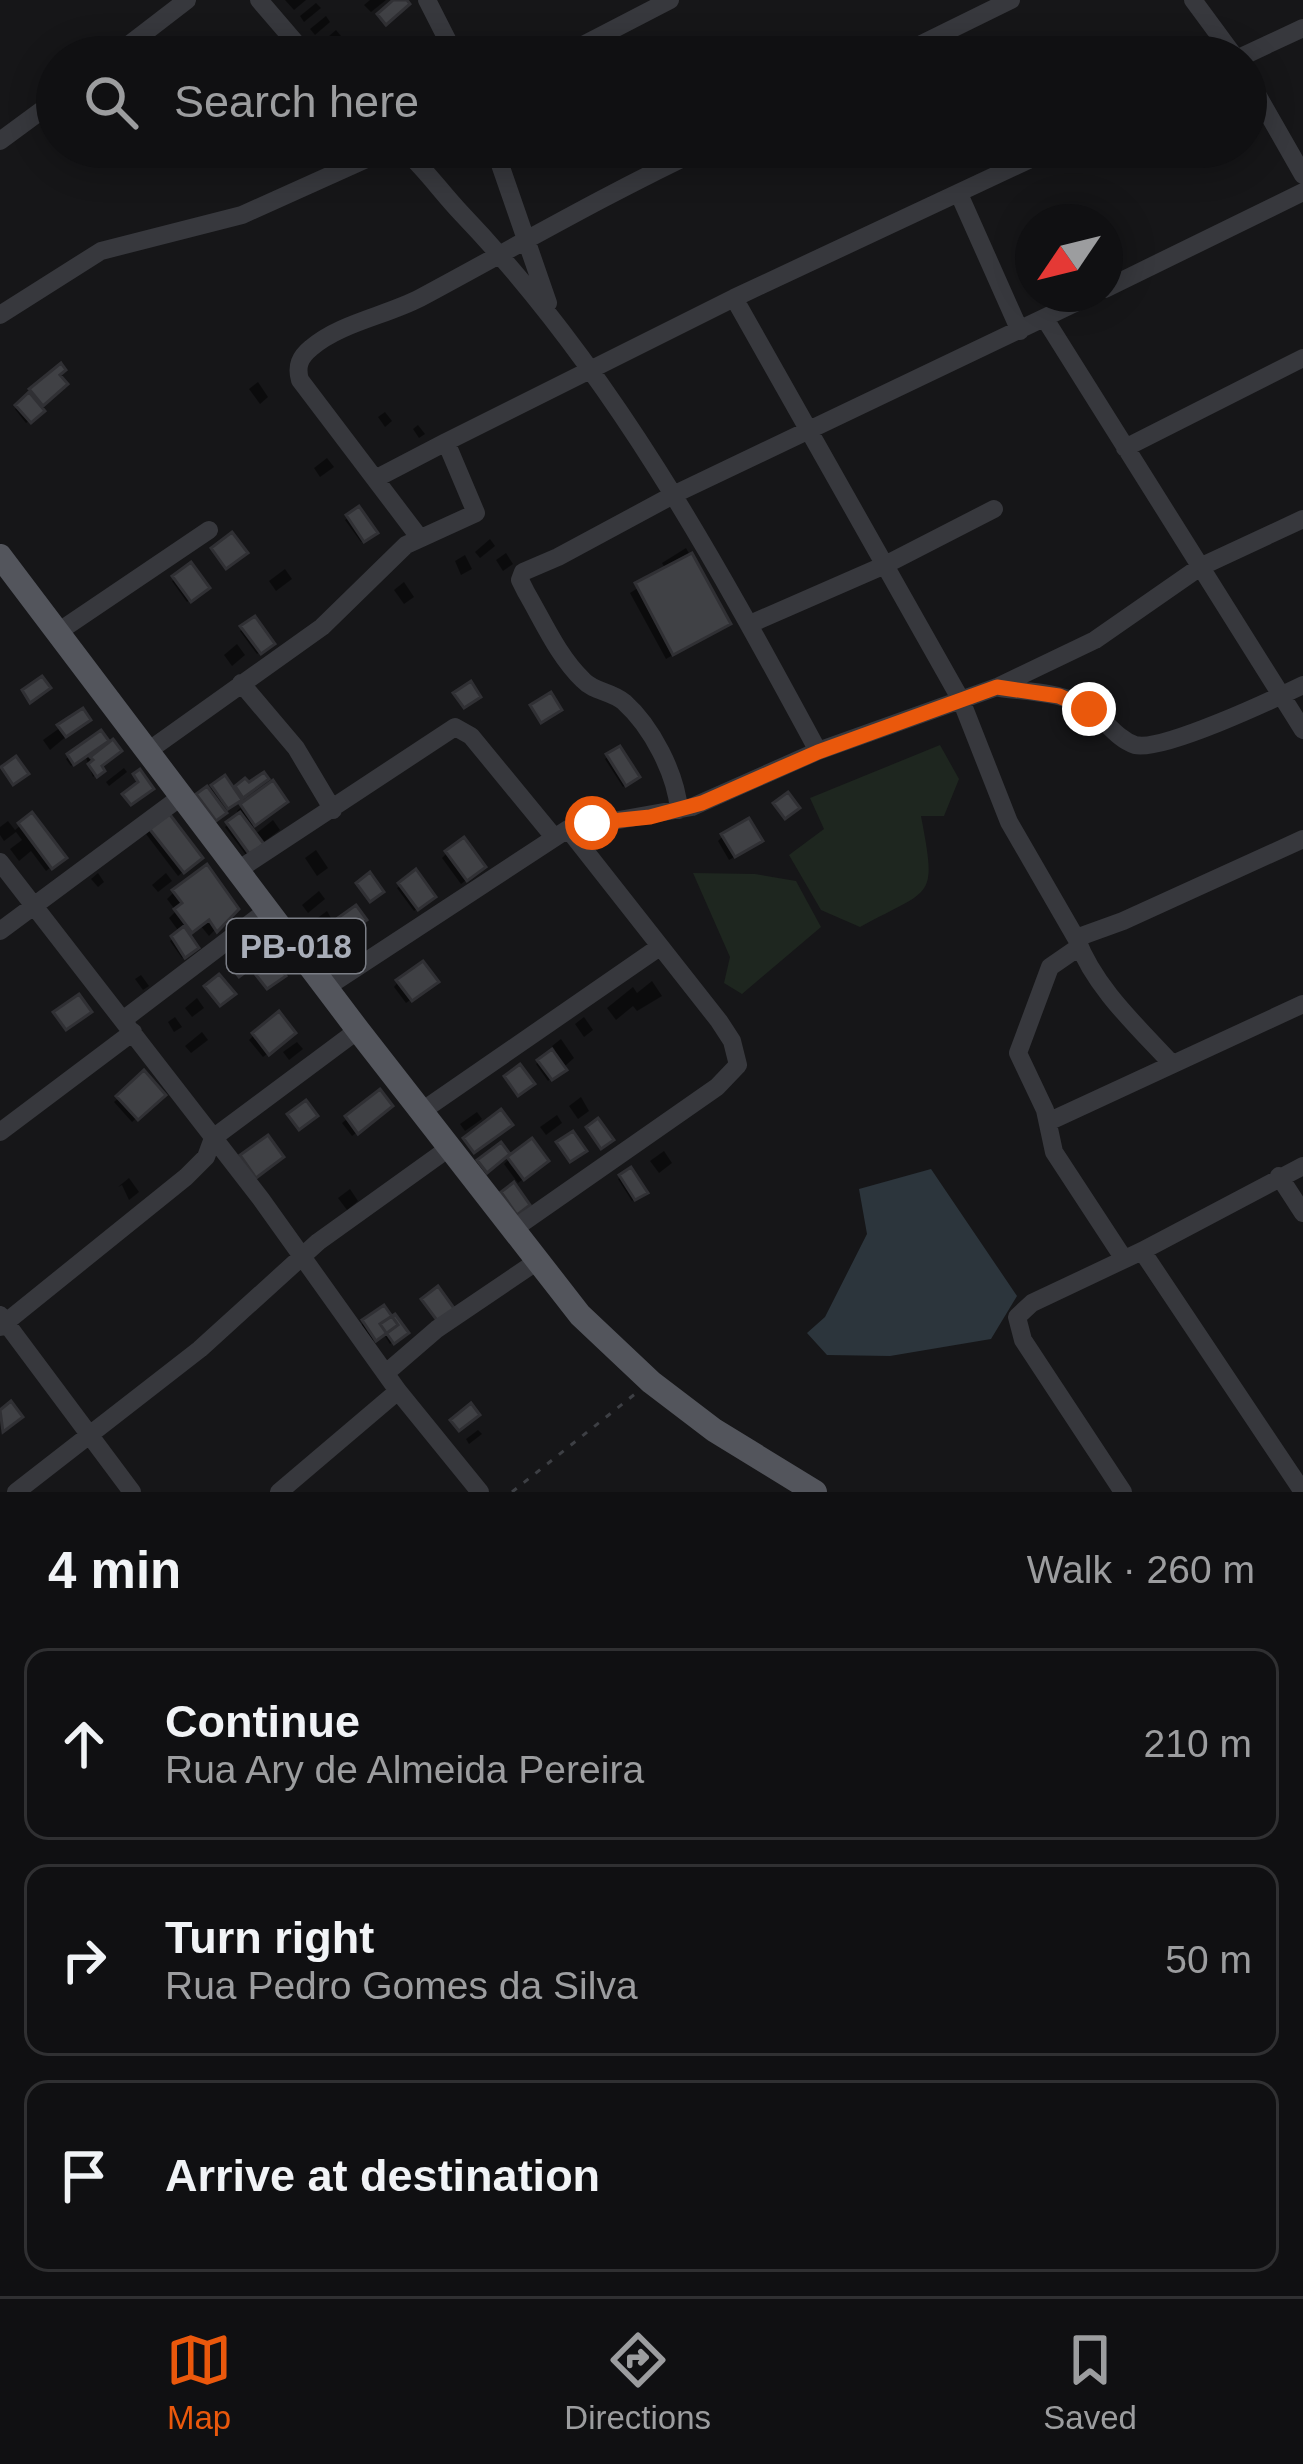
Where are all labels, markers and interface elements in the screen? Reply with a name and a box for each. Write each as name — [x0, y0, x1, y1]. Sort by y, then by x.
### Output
search box — [36, 36, 1267, 168]
icon: search — [78, 69, 144, 135]
text: Search here — [174, 76, 419, 127]
north arrow — [1015, 204, 1123, 312]
route end — [1062, 682, 1116, 736]
route start — [565, 796, 619, 850]
road number: PB-018 — [227, 919, 365, 973]
text: 4 min — [48, 1542, 181, 1599]
text: Walk · 260 m — [1027, 1548, 1255, 1591]
text: Continue — [165, 1696, 360, 1747]
icon: ahead — [51, 1711, 117, 1777]
text: 210 m — [1144, 1722, 1252, 1765]
text: Rua Ary de Almeida Pereira — [165, 1748, 644, 1791]
text: Turn right — [165, 1912, 374, 1963]
icon: right — [51, 1927, 117, 1993]
text: 50 m — [1165, 1938, 1252, 1981]
text: Rua Pedro Gomes da Silva — [165, 1964, 638, 2007]
icon: arrive — [51, 2143, 117, 2209]
text: Arrive at destination — [165, 2150, 600, 2201]
tab: Map — [166, 2327, 232, 2437]
tab: Directions — [564, 2327, 711, 2437]
tab: Saved — [1043, 2327, 1137, 2437]

